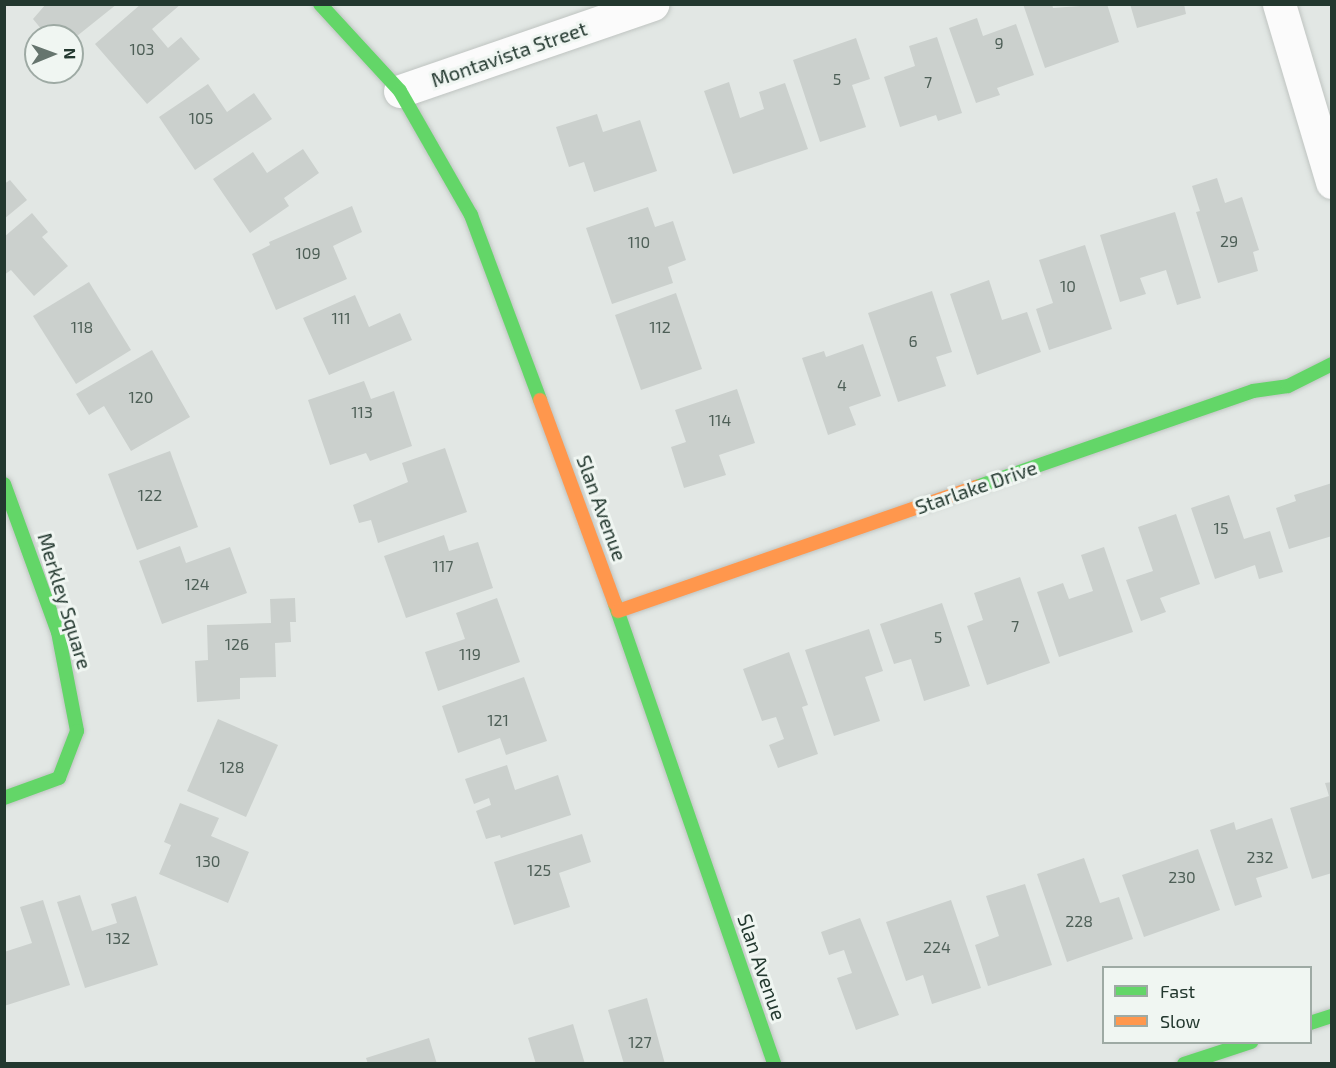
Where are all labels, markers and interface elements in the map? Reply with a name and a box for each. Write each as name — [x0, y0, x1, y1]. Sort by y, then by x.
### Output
street label: Montavista Street — [428, 16, 590, 92]
north arrow — [24, 24, 84, 84]
house number: 9 — [994, 33, 1004, 53]
house number: 103 — [130, 39, 154, 59]
text: N — [61, 48, 80, 60]
house number: 5 — [833, 69, 841, 89]
house number: 7 — [924, 72, 932, 92]
house number: 105 — [189, 108, 213, 128]
house number: 29 — [1220, 231, 1238, 251]
house number: 110 — [628, 232, 650, 252]
house number: 109 — [295, 243, 321, 263]
house number: 10 — [1060, 276, 1076, 296]
house number: 111 — [331, 308, 351, 328]
house number: 118 — [71, 317, 93, 337]
house number: 112 — [649, 317, 671, 337]
house number: 6 — [908, 331, 918, 351]
house number: 4 — [837, 375, 847, 395]
house number: 120 — [128, 387, 154, 407]
house number: 113 — [351, 402, 373, 422]
house number: 114 — [709, 410, 731, 430]
street label: Slan Avenue — [572, 452, 632, 564]
street label: Starlake Drive — [912, 455, 1040, 519]
house number: 122 — [138, 485, 162, 505]
house number: 15 — [1214, 518, 1228, 538]
street label: Merkley Square — [33, 530, 97, 672]
house number: 117 — [433, 556, 453, 576]
house number: 124 — [184, 574, 210, 594]
house number: 7 — [1011, 616, 1019, 636]
house number: 5 — [934, 627, 942, 647]
house number: 126 — [225, 634, 249, 654]
house number: 119 — [459, 644, 481, 664]
house number: 121 — [487, 710, 509, 730]
house number: 128 — [219, 757, 245, 777]
house number: 232 — [1247, 847, 1273, 867]
house number: 130 — [196, 851, 220, 871]
house number: 125 — [527, 860, 551, 880]
house number: 230 — [1168, 867, 1196, 887]
street label: Slan Avenue — [733, 911, 791, 1023]
house number: 228 — [1065, 911, 1093, 931]
house number: 132 — [106, 928, 130, 948]
house number: 224 — [923, 937, 951, 957]
legend — [1102, 966, 1312, 1044]
text: Fast — [1160, 980, 1195, 1002]
text: Slow — [1160, 1010, 1200, 1032]
house number: 127 — [628, 1032, 652, 1052]

